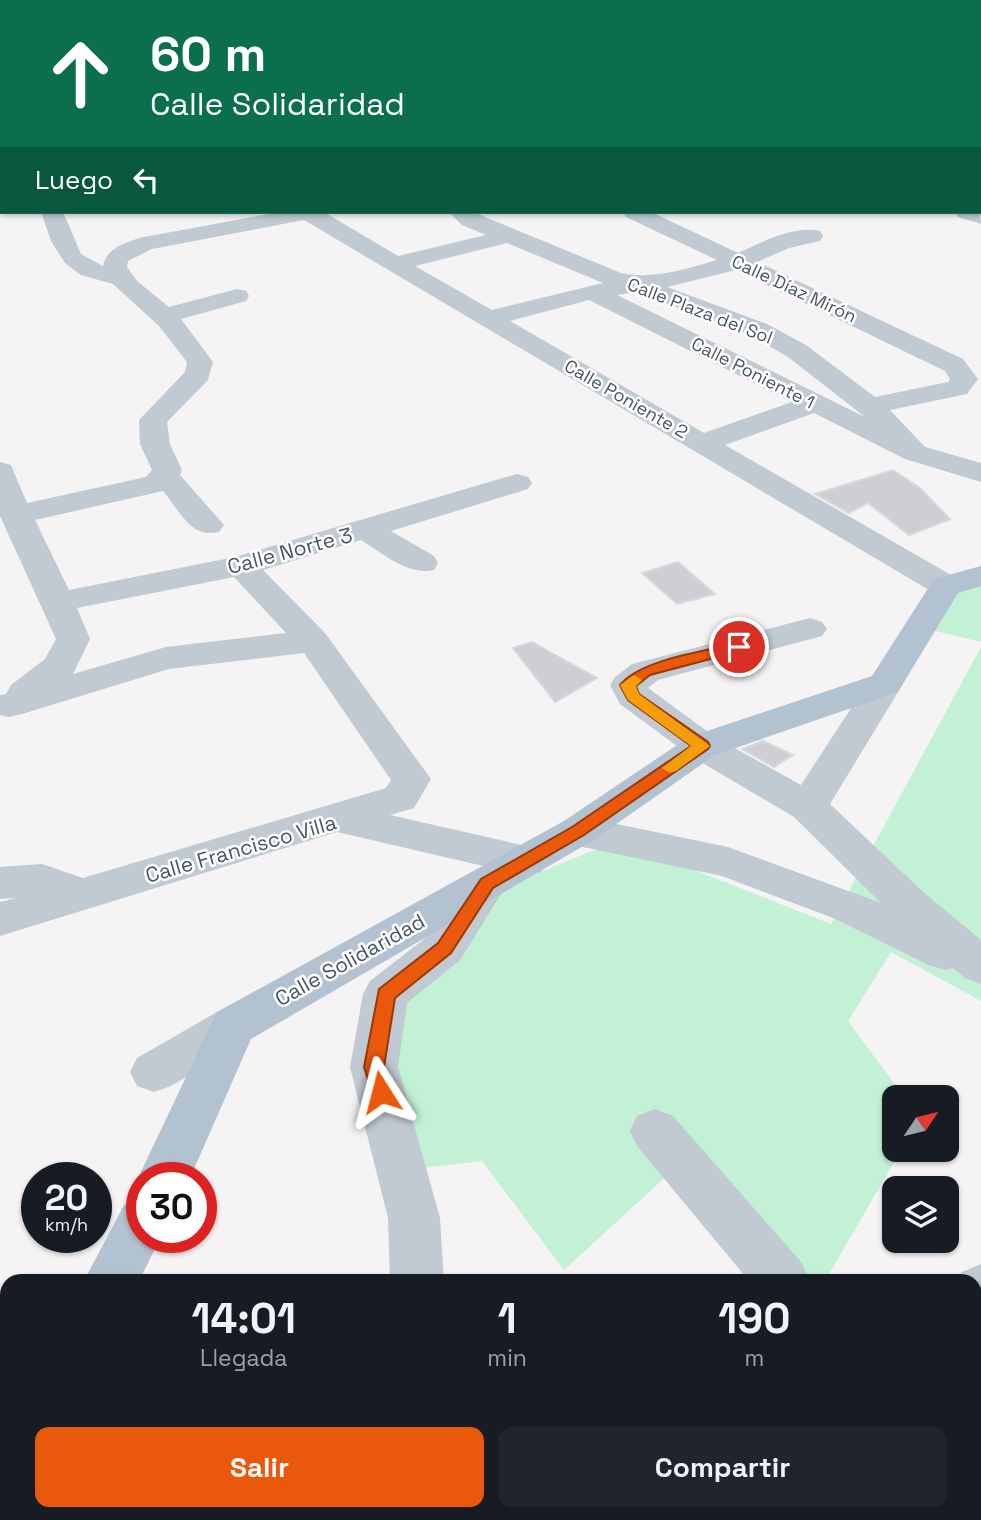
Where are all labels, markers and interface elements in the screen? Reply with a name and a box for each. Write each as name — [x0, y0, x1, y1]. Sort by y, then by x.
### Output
text: 60 m — [150, 23, 266, 85]
icon: ahead — [35, 28, 126, 119]
text: Calle Solidaridad — [150, 84, 405, 124]
icon: left — [127, 161, 165, 199]
text: Luego — [35, 163, 113, 197]
street label: Calle Díaz Mirón — [728, 250, 860, 328]
street label: Calle Plaza del Sol — [624, 272, 776, 349]
street label: Calle Poniente 1 — [688, 332, 819, 414]
street label: Calle Poniente 2 — [560, 354, 692, 443]
street label: Calle Norte 3 — [224, 521, 355, 580]
pin — [709, 617, 769, 677]
icon: arrive — [720, 628, 758, 666]
street label: Calle Francisco Villa — [142, 808, 339, 889]
street label: Calle Solidaridad — [270, 907, 429, 1012]
position arrow — [344, 1055, 418, 1129]
north arrow — [882, 1085, 959, 1162]
map controls — [882, 1085, 959, 1253]
speed limit sign: 30 — [126, 1162, 217, 1253]
text: 20 — [45, 1176, 88, 1220]
button: layers — [882, 1176, 959, 1253]
text: km/h — [45, 1213, 88, 1236]
text: 14:01 — [191, 1292, 296, 1345]
text: 1 — [498, 1292, 517, 1345]
text: 190 — [718, 1292, 791, 1345]
text: Llegada — [200, 1343, 287, 1373]
text: min — [487, 1343, 527, 1373]
text: m — [745, 1343, 764, 1373]
button: Salir — [35, 1427, 484, 1507]
button: Compartir — [498, 1427, 947, 1507]

